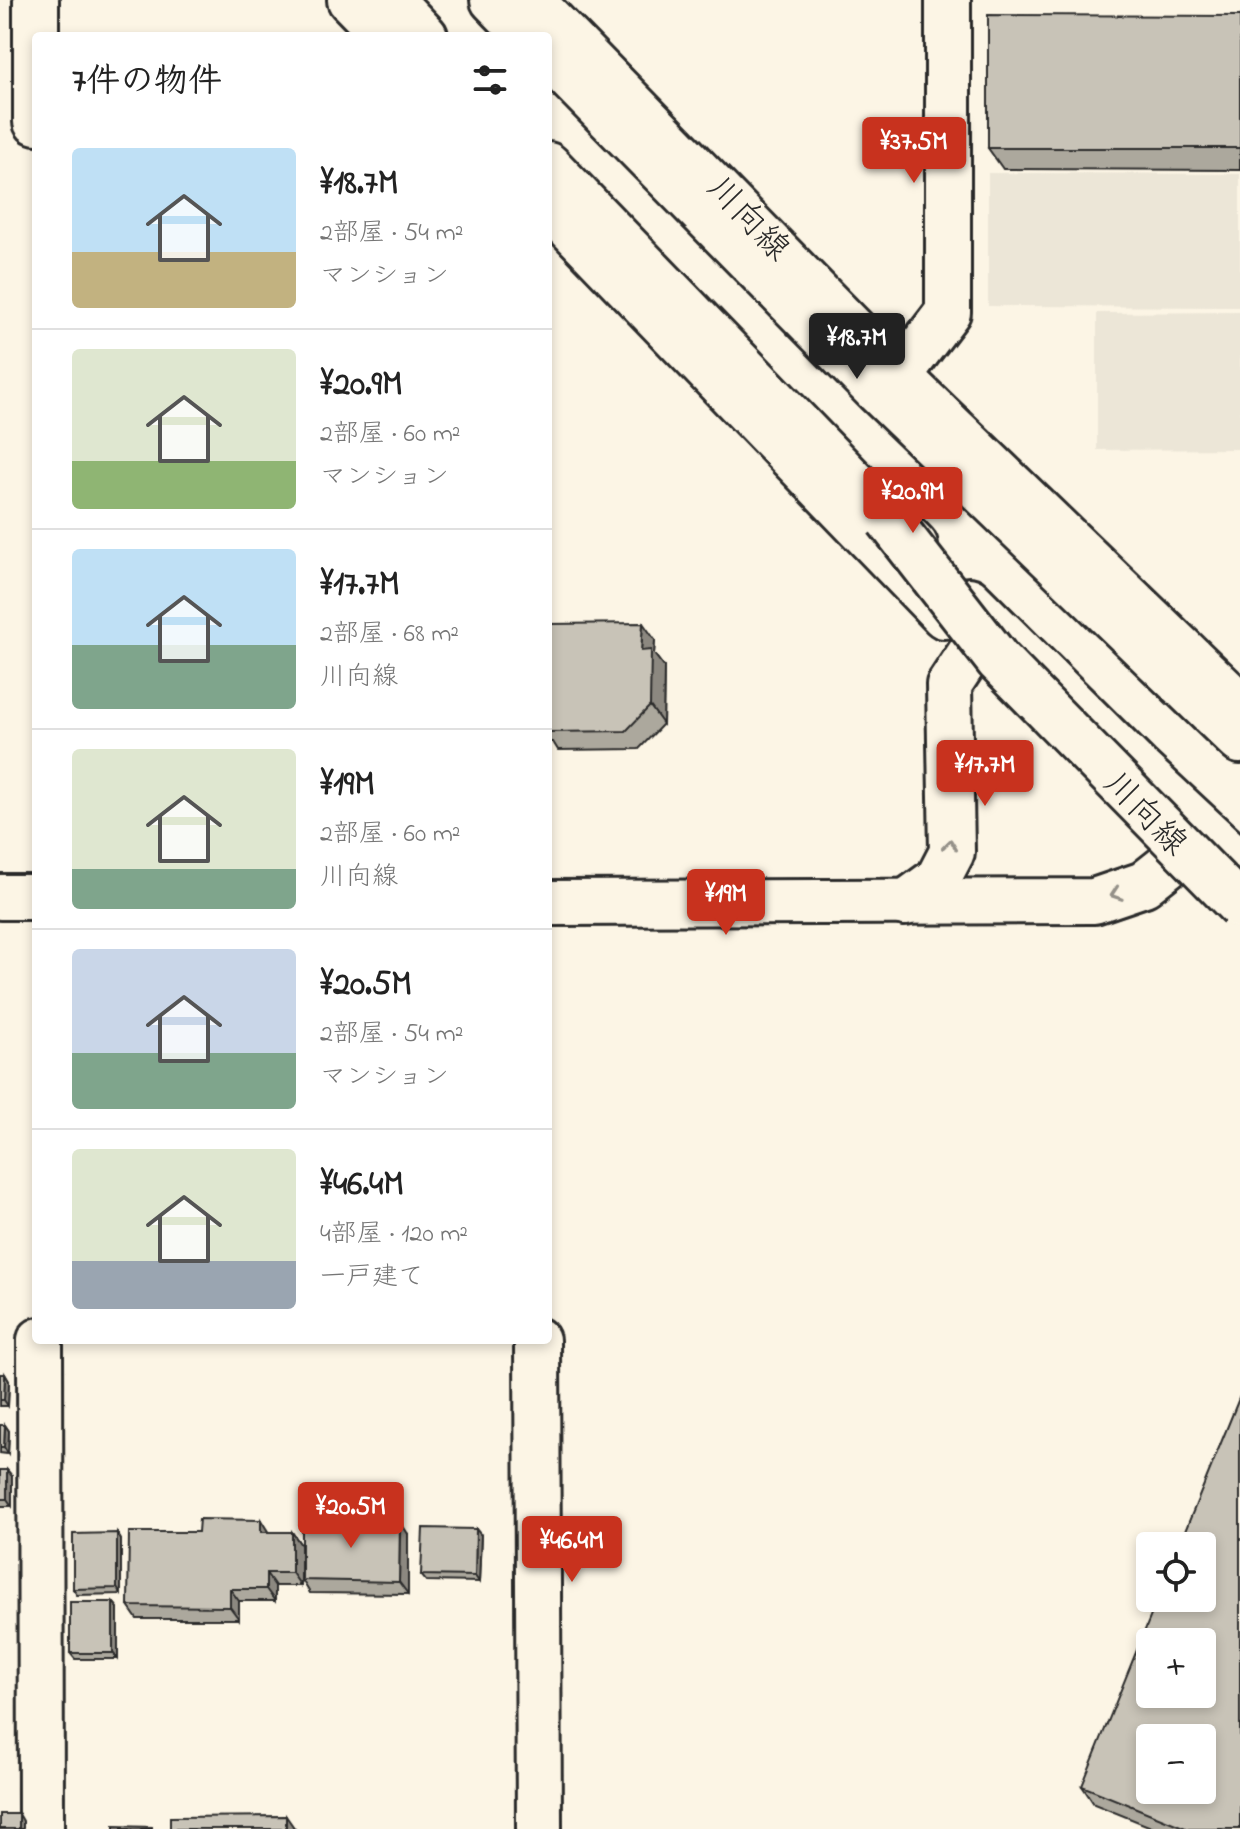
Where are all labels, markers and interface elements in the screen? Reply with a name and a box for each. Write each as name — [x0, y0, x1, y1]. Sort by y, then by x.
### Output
text: 7件の物件 — [72, 58, 222, 108]
icon: filters — [468, 58, 512, 102]
pin: ¥37.5M — [849, 117, 979, 185]
text: ¥37.5M — [880, 124, 948, 162]
text: ¥18.7M — [320, 160, 398, 210]
street label: 川向線 — [694, 166, 800, 274]
icon: home — [136, 180, 232, 276]
text: 2部屋 · 54 m² — [320, 215, 463, 253]
text: マンション — [320, 258, 449, 296]
pin: ¥18.7M — [792, 313, 922, 381]
text: ¥18.7M — [827, 320, 887, 358]
text: ¥20.9M — [320, 361, 403, 411]
icon: home — [136, 381, 232, 477]
text: 2部屋 · 60 m² — [320, 416, 461, 454]
text: マンション — [320, 459, 449, 497]
pin: ¥20.9M — [848, 467, 978, 535]
text: ¥20.9M — [881, 474, 945, 512]
text: ¥17.7M — [320, 561, 400, 611]
icon: home — [136, 581, 232, 677]
text: 2部屋 · 68 m² — [320, 616, 459, 654]
text: 川向線 — [320, 659, 398, 697]
pin: ¥17.7M — [920, 740, 1050, 808]
text: ¥17.7M — [955, 747, 1015, 785]
text: ¥19M — [320, 761, 375, 811]
street label: 川向線 — [1090, 761, 1198, 869]
icon: home — [136, 781, 232, 877]
text: 2部屋 · 60 m² — [320, 816, 461, 854]
one-way arrow — [942, 839, 959, 852]
text: 川向線 — [320, 859, 398, 897]
pin: ¥19M — [679, 869, 773, 937]
text: ¥19M — [705, 876, 747, 914]
one-way arrow — [1110, 884, 1124, 900]
text: ¥20.5M — [320, 961, 412, 1011]
icon: home — [136, 981, 232, 1077]
text: 2部屋 · 54 m² — [320, 1016, 463, 1054]
text: マンション — [320, 1059, 449, 1097]
text: ¥46.4M — [320, 1161, 404, 1211]
icon: home — [136, 1181, 232, 1277]
text: 4部屋 · 120 m² — [320, 1216, 468, 1254]
text: 一戸建て — [320, 1259, 424, 1297]
pin: ¥20.5M — [286, 1482, 416, 1550]
text: ¥20.5M — [316, 1489, 386, 1527]
pin: ¥46.4M — [507, 1516, 637, 1584]
text: ¥46.4M — [540, 1523, 604, 1561]
map controls — [1136, 1532, 1216, 1804]
button: locate — [1136, 1532, 1216, 1612]
button: + — [1136, 1628, 1216, 1708]
button: − — [1136, 1724, 1216, 1804]

